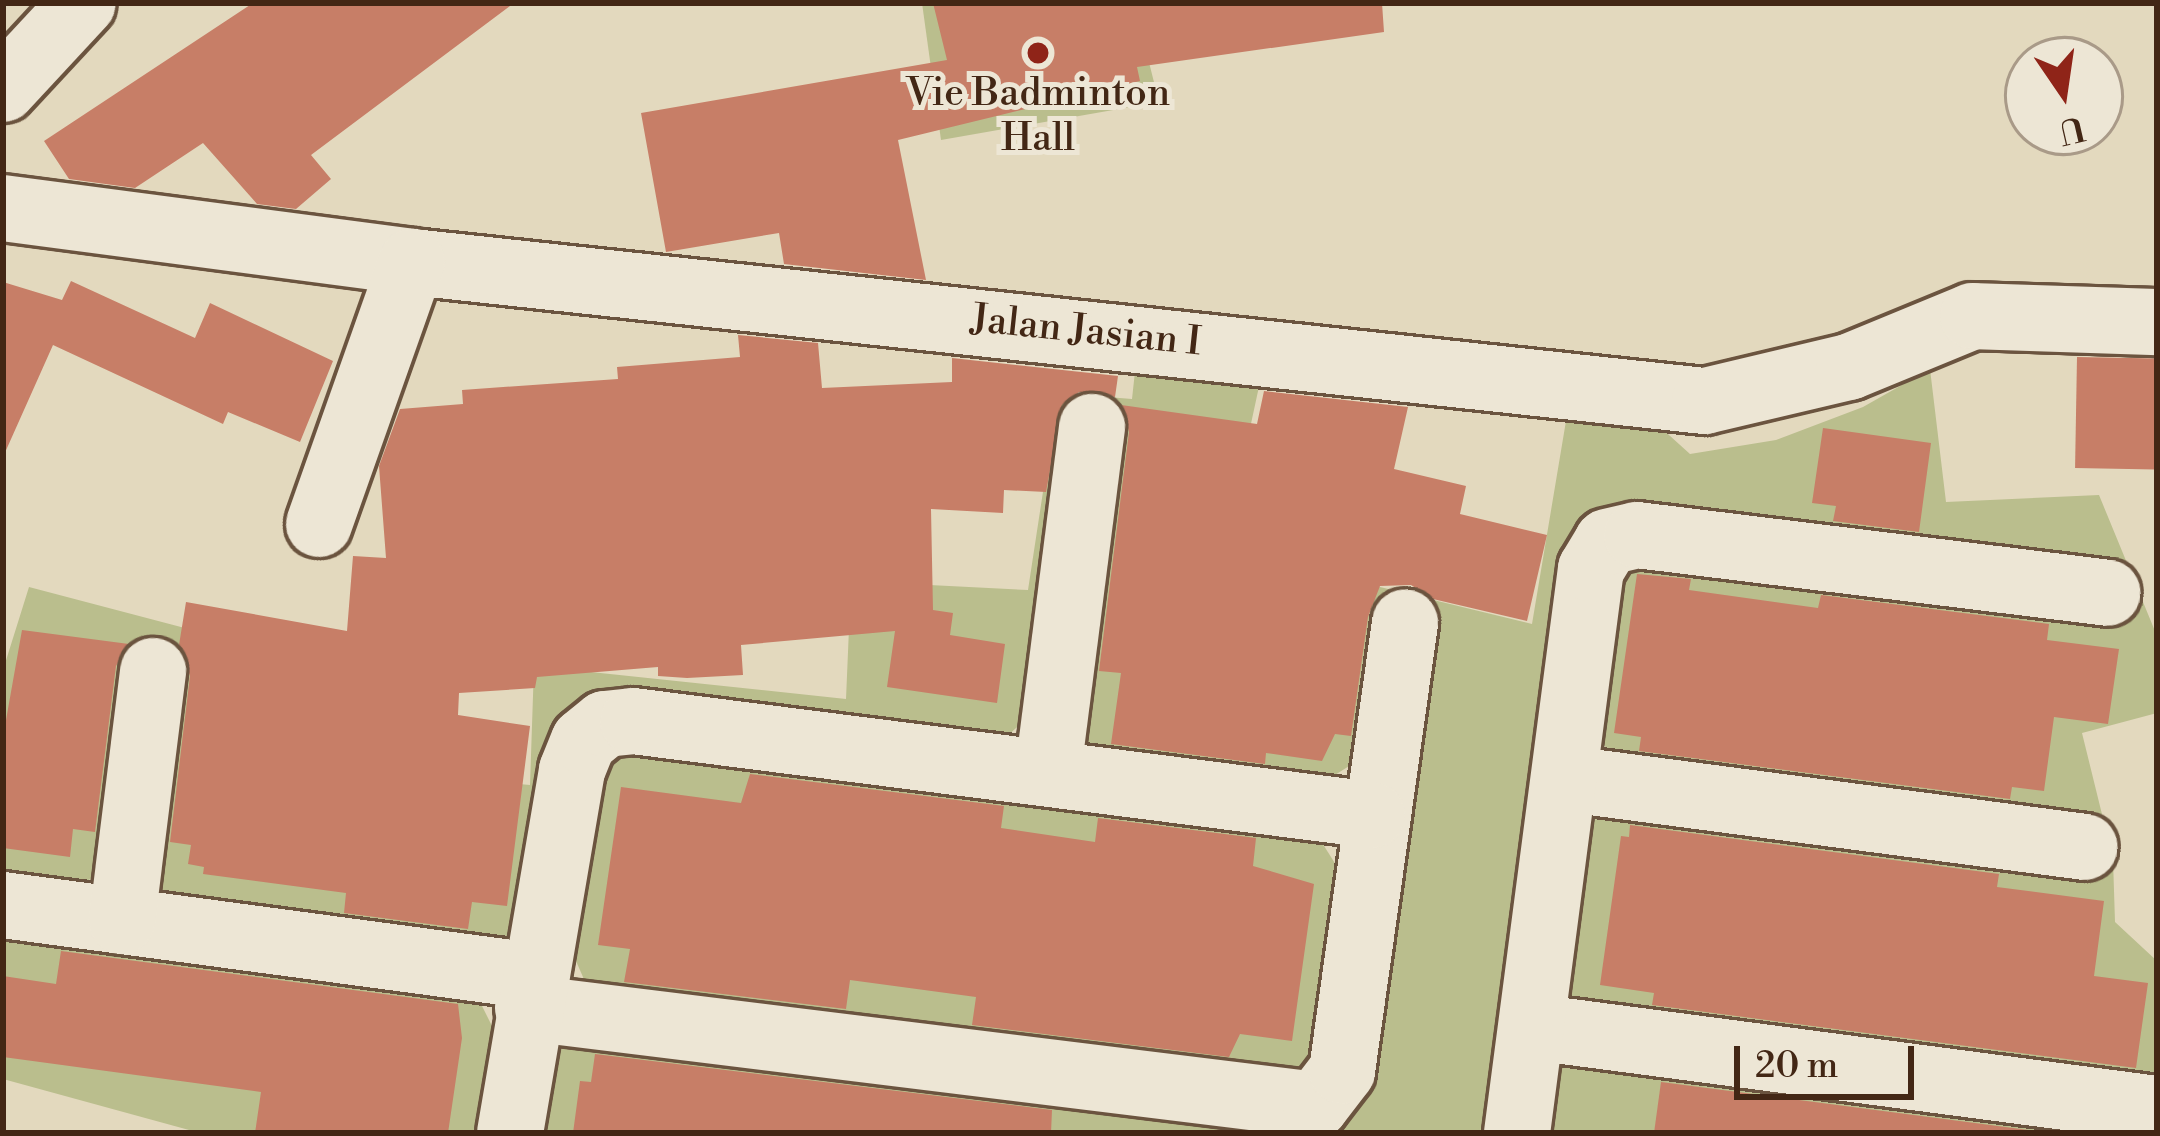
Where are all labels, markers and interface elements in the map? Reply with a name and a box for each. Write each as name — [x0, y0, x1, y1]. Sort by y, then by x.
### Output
north arrow — [2004, 36, 2124, 156]
marker: Vie Badminton Hall — [1025, 40, 1051, 66]
place label: Vie Badminton Hall — [906, 72, 1170, 163]
text: U — [2054, 106, 2089, 151]
street label: Jalan Jasian I — [969, 297, 1203, 367]
scale bar — [1740, 1022, 1920, 1096]
text: 20 m — [1755, 1044, 1838, 1089]

